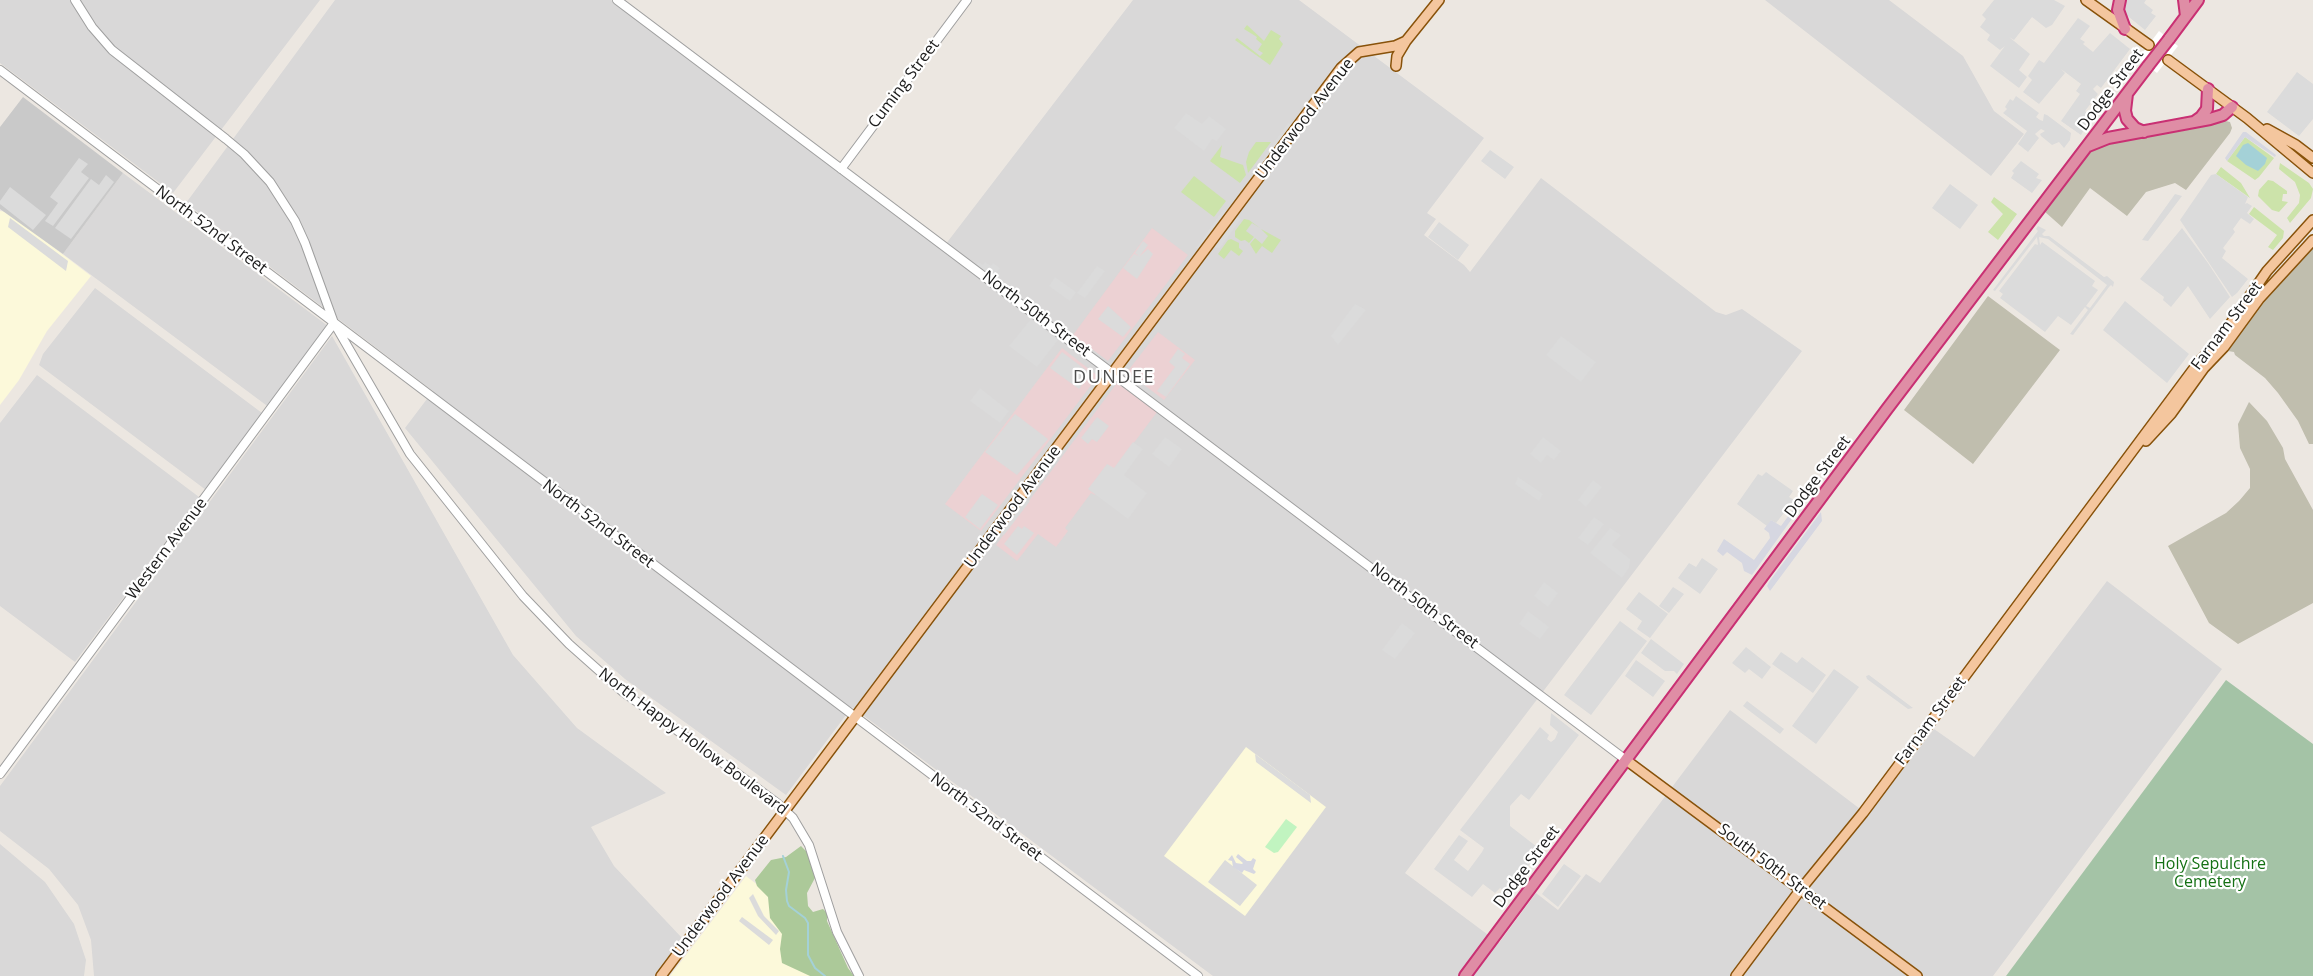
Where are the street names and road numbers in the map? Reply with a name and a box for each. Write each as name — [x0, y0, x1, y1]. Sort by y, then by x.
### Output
street label: Cuming Street — [864, 36, 944, 132]
street label: Dodge Street — [2074, 45, 2148, 135]
street label: Underwood Avenue — [1252, 55, 1358, 183]
street label: North 52nd Street — [151, 182, 271, 278]
street label: North 50th Street — [978, 267, 1094, 361]
street label: Farnam Street — [2187, 278, 2267, 374]
street label: Dodge Street — [1781, 432, 1855, 522]
street label: Underwood Avenue — [961, 442, 1065, 572]
street label: North 52nd Street — [538, 476, 658, 572]
street label: Western Avenue — [123, 494, 211, 604]
street label: North 50th Street — [1366, 559, 1482, 653]
street label: North Happy Hollow Boulevard — [595, 665, 791, 819]
street label: Farnam Street — [1891, 673, 1971, 769]
street label: North 52nd Street — [926, 769, 1046, 865]
street label: South 50th Street — [1714, 820, 1830, 914]
street label: Dodge Street — [1490, 822, 1564, 912]
street label: Underwood Avenue — [669, 831, 773, 961]

